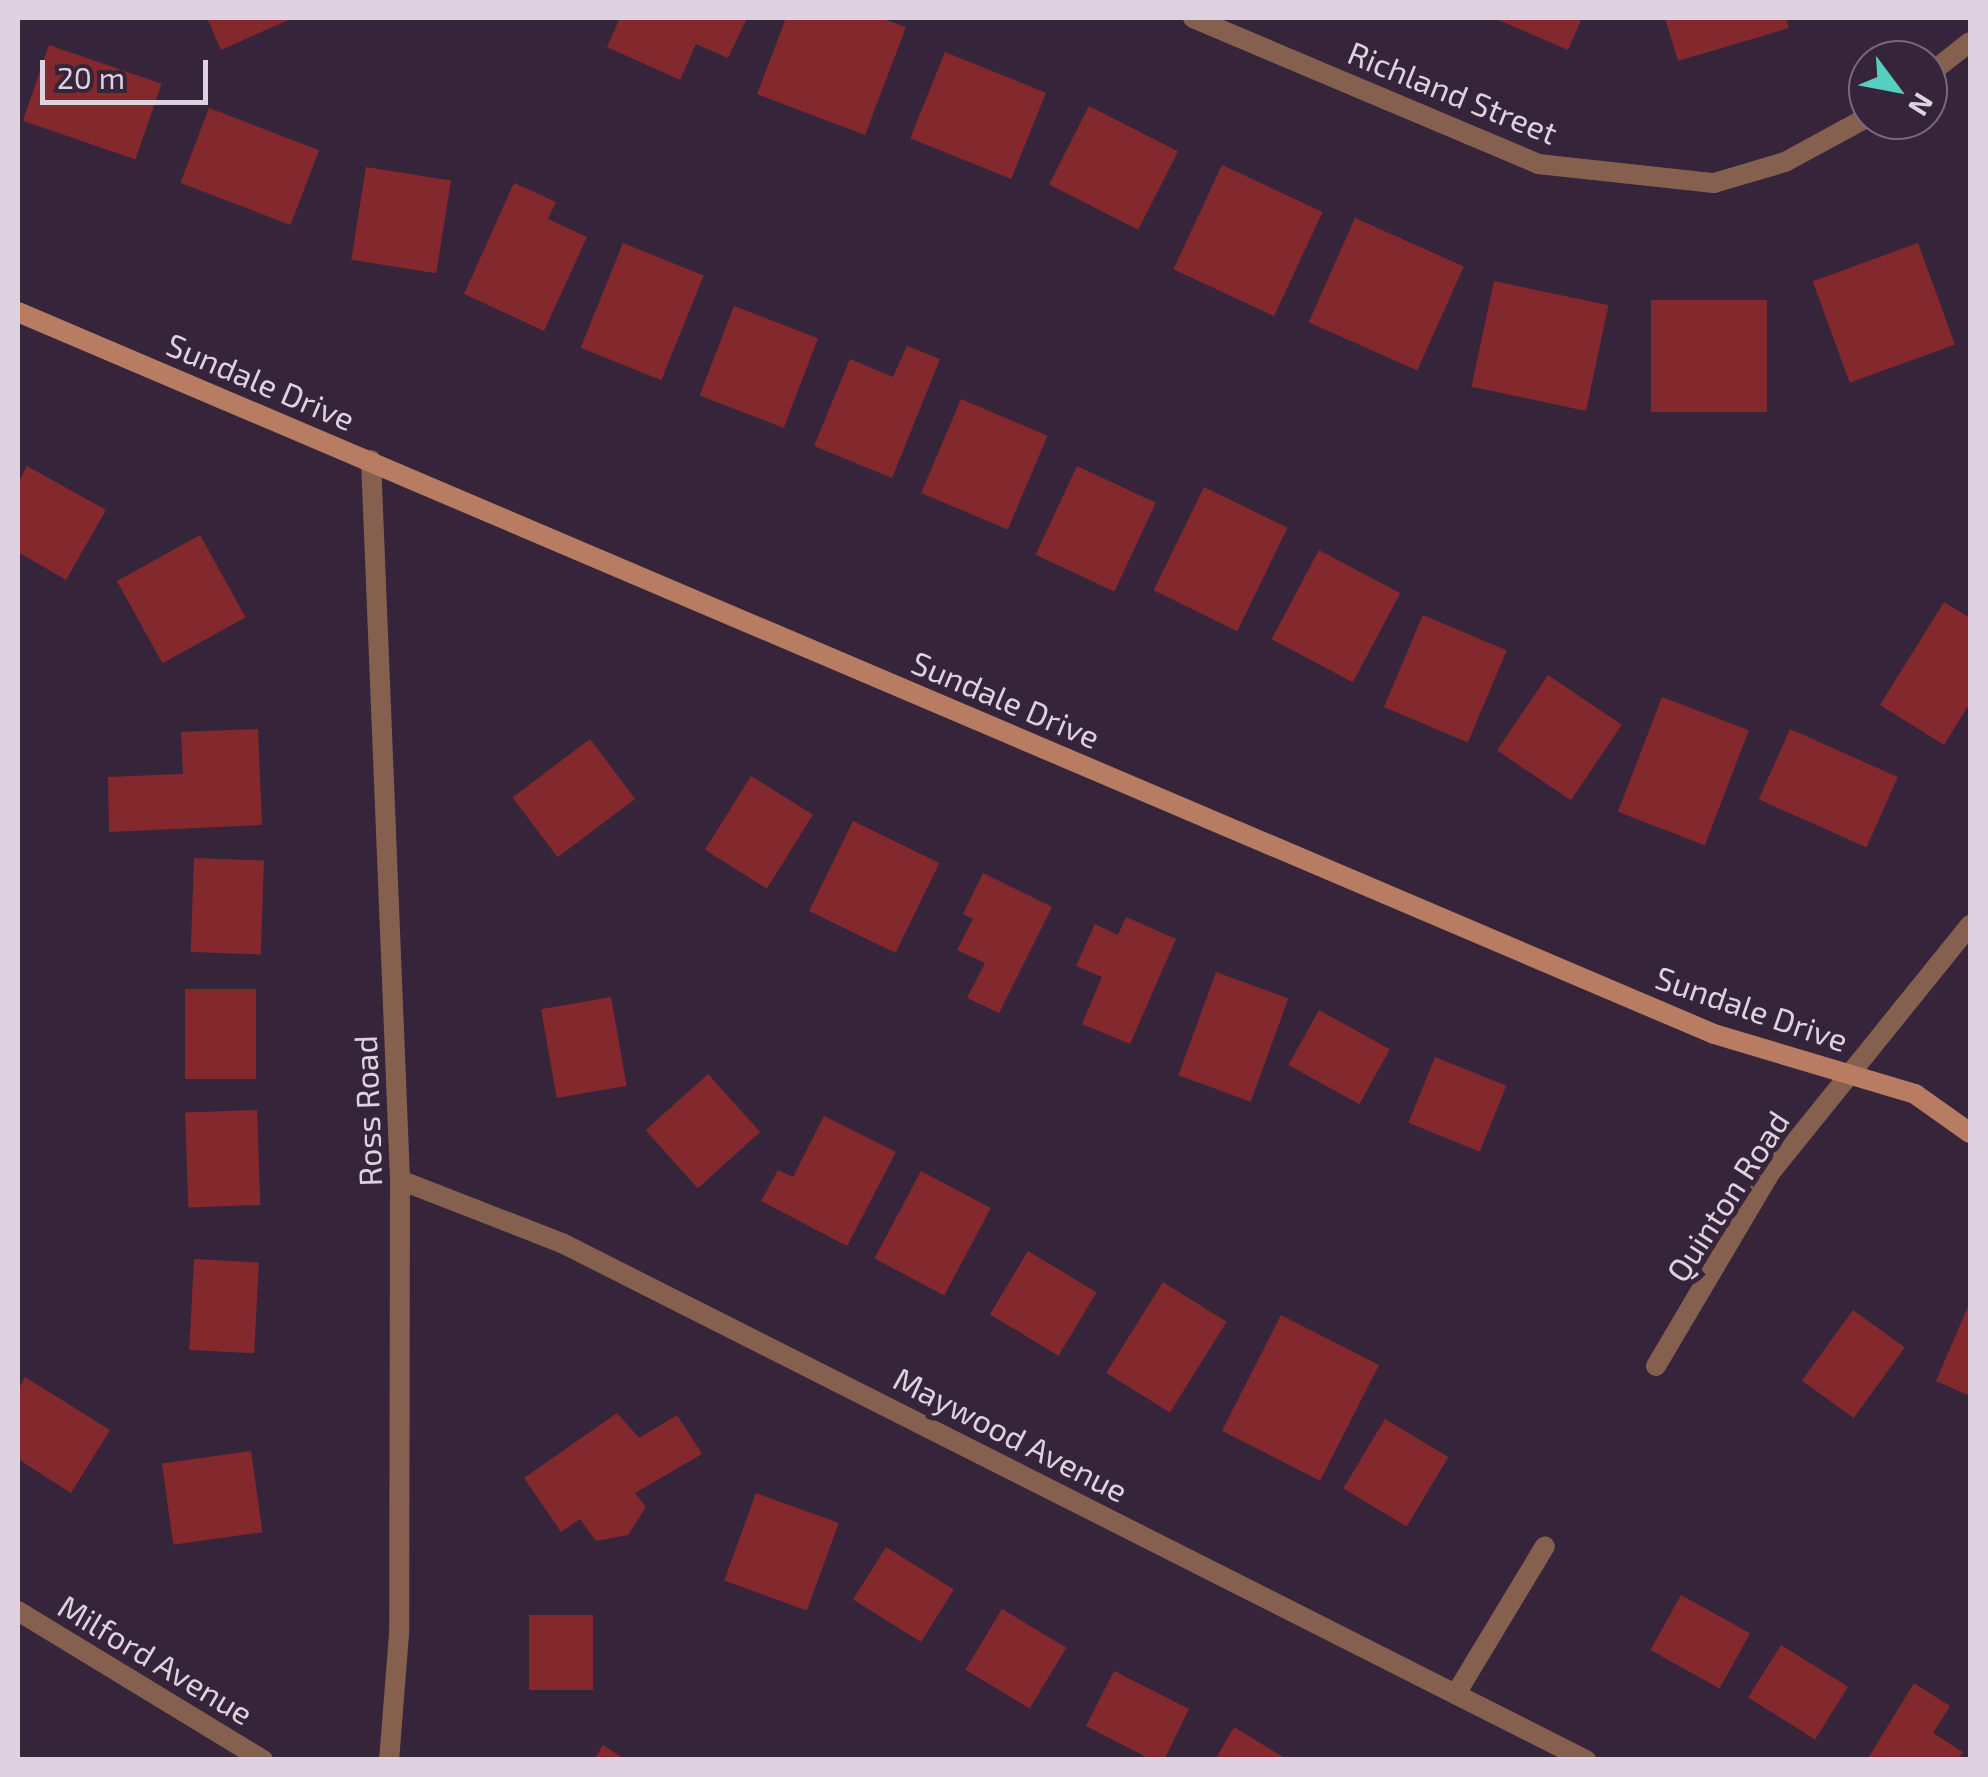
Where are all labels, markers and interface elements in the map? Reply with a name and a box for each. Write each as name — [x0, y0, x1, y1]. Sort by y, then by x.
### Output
street label: Richland Street — [1343, 33, 1563, 151]
scale bar — [45, 40, 212, 102]
north arrow — [1848, 40, 1948, 140]
text: 20 m — [57, 59, 125, 95]
text: N — [1902, 87, 1942, 122]
street label: Sundale Drive — [161, 324, 361, 438]
street label: Sundale Drive — [906, 642, 1106, 756]
street label: Sundale Drive — [1651, 957, 1853, 1059]
street label: Ross Road — [345, 1035, 389, 1187]
street label: Quinton Road — [1658, 1103, 1796, 1289]
street label: Maywood Avenue — [887, 1358, 1135, 1510]
street label: Milford Avenue — [52, 1586, 260, 1732]

